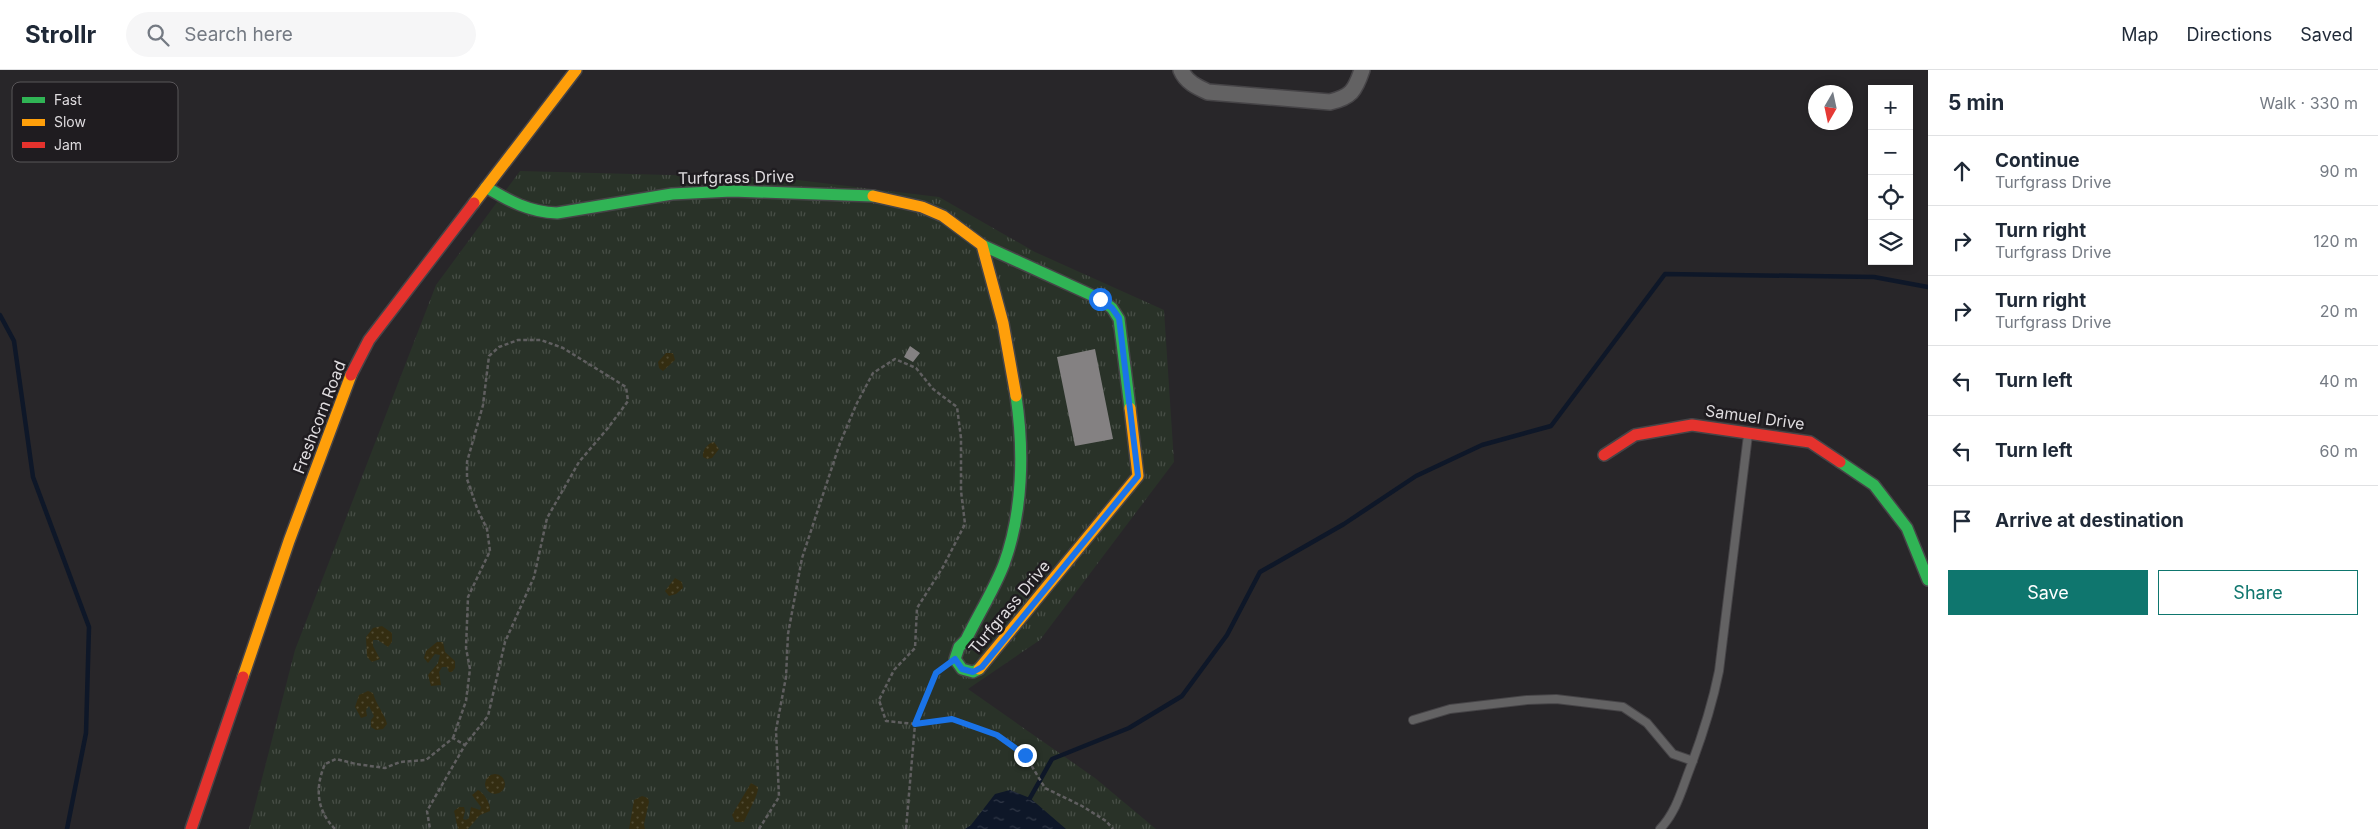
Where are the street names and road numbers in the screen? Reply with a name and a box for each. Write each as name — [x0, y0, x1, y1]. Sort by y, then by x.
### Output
street label: Turfgrass Drive — [678, 166, 794, 188]
street label: Freshcorn Road — [288, 358, 350, 476]
street label: Samuel Drive — [1704, 400, 1806, 434]
street label: Turfgrass Drive — [964, 556, 1054, 658]

